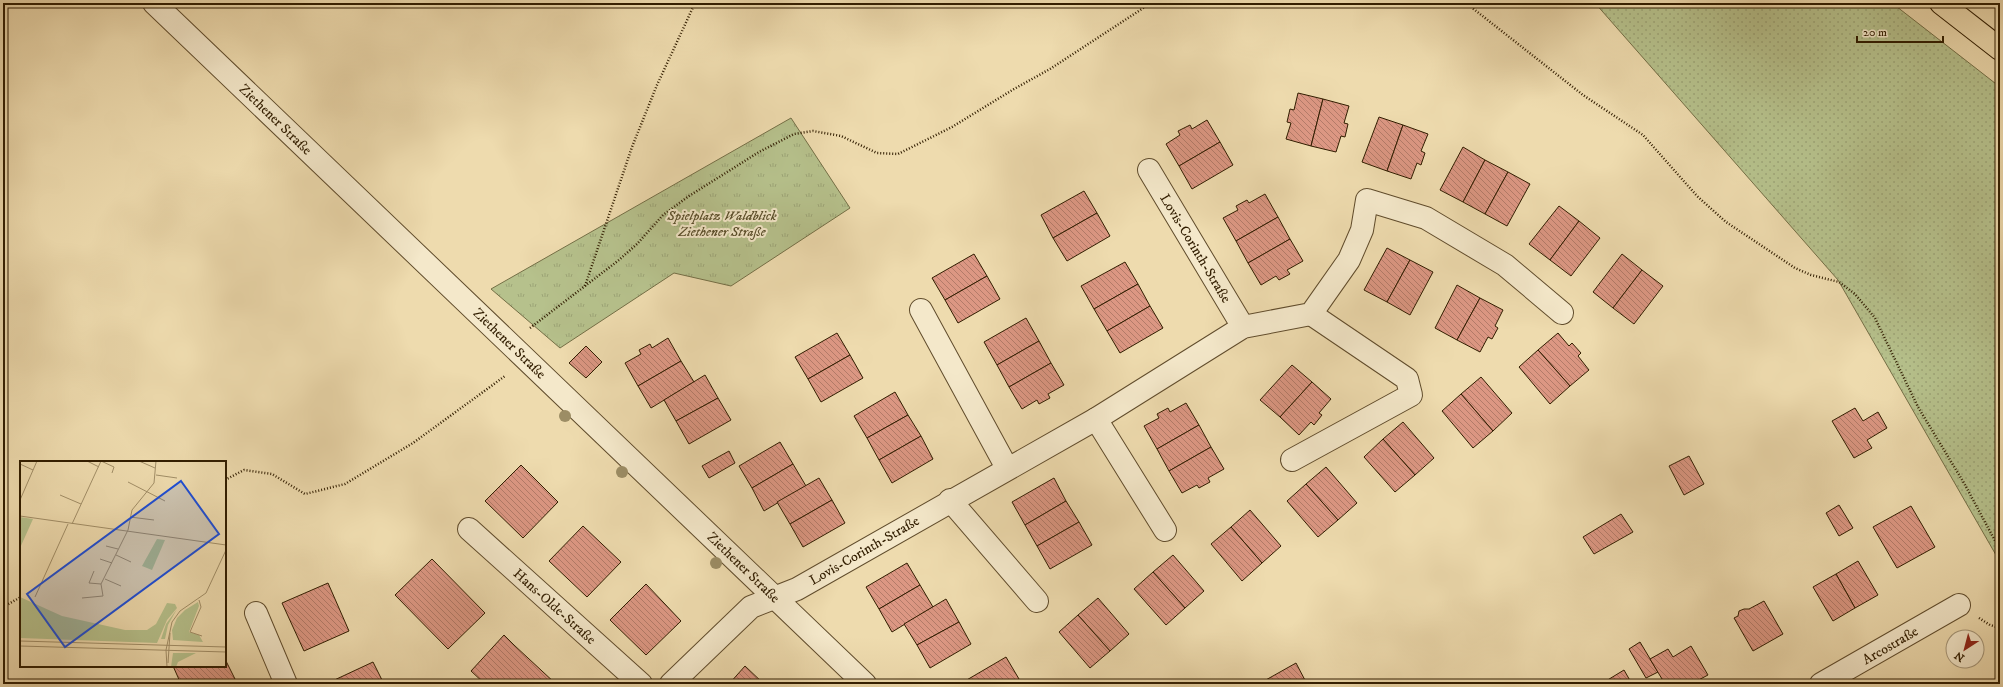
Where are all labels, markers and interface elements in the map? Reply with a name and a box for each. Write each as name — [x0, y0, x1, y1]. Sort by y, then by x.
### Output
scale bar — [1857, 18, 1943, 44]
text: 20 m — [1863, 25, 1887, 40]
street label: Ziethener Straße — [235, 80, 316, 159]
street label: Lovis-Corinth-Straße — [1156, 191, 1235, 306]
park label: Spielplatz Waldblick Ziethener Straße — [666, 207, 777, 241]
street label: Ziethener Straße — [469, 304, 550, 383]
inset map — [20, 461, 226, 667]
street label: Lovis-Corinth-Straße — [806, 512, 923, 590]
street label: Ziethener Straße — [703, 528, 784, 607]
street label: Hans-Olde-Straße — [509, 565, 600, 649]
street label: Arcostraße — [1859, 623, 1922, 669]
north arrow — [1945, 629, 1985, 669]
text: N — [1952, 648, 1967, 665]

